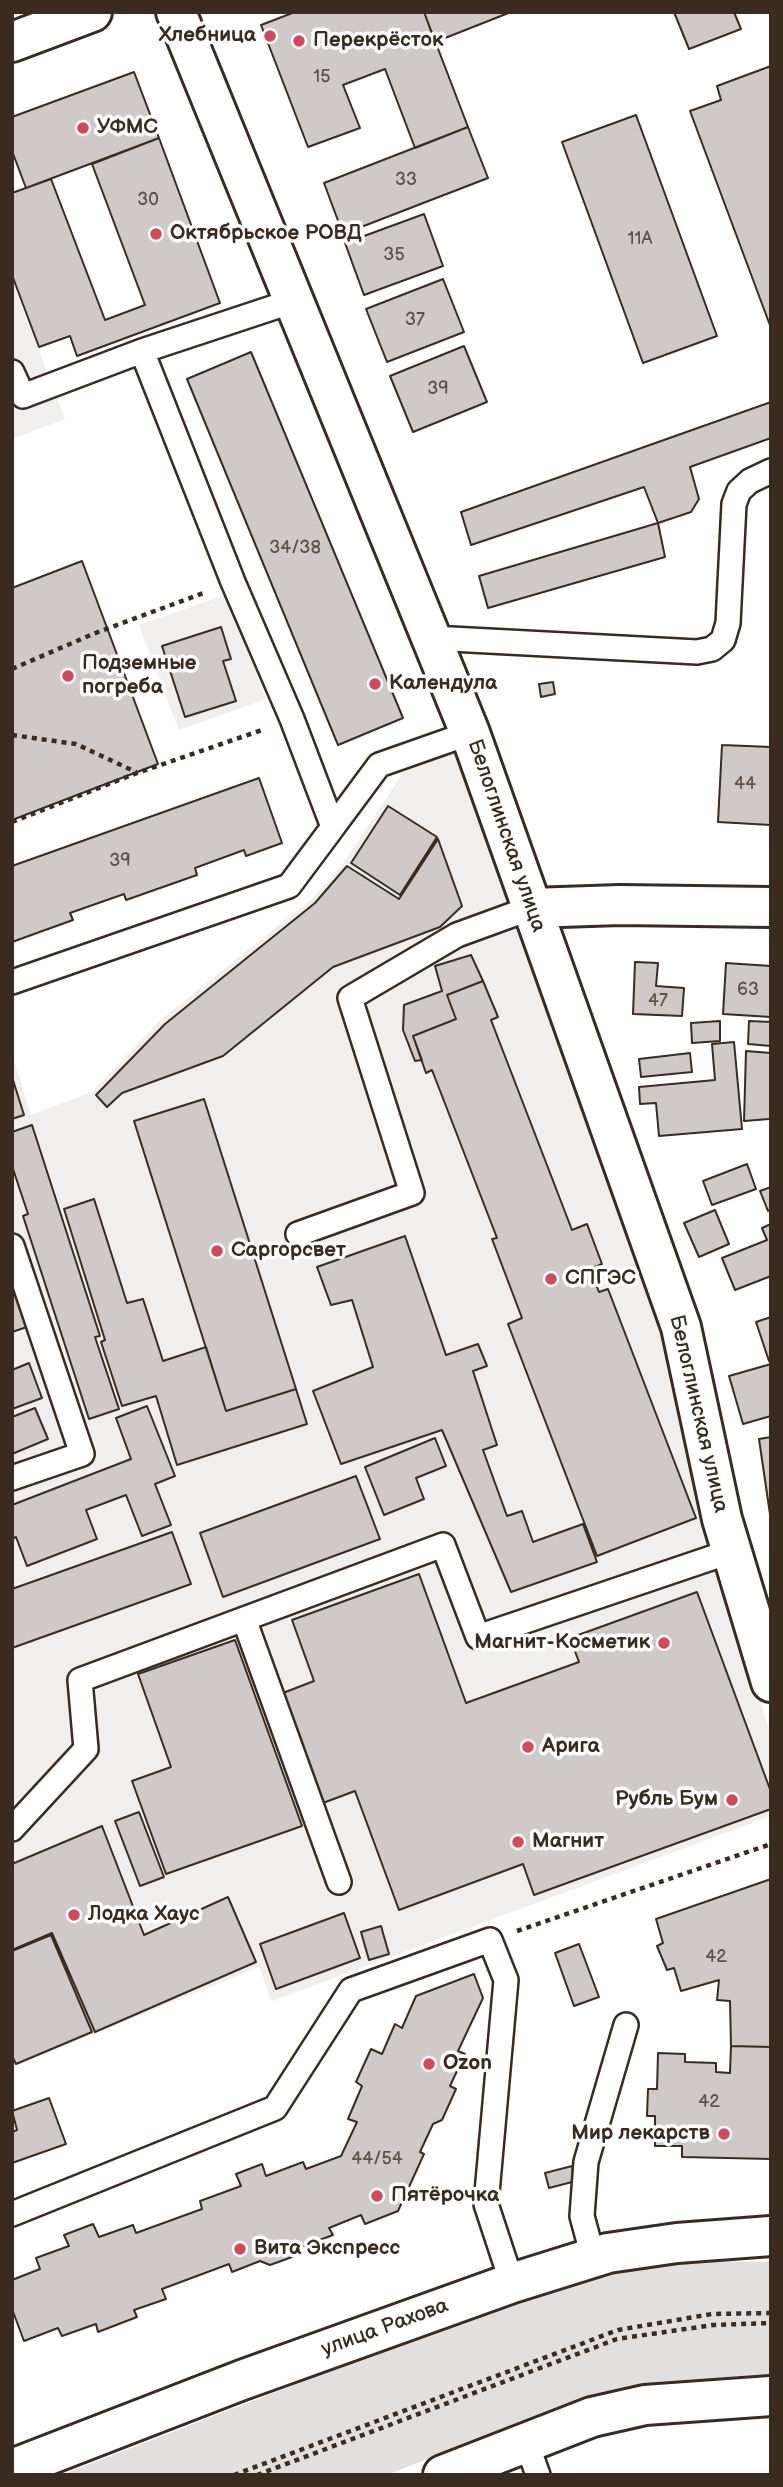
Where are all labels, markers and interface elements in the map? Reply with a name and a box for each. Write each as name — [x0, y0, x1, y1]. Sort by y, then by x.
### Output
place label: Хлебница — [159, 23, 256, 49]
marker: Хлебница — [262, 28, 278, 44]
place label: Перекрёсток — [313, 28, 443, 54]
marker: Перекрёсток — [291, 33, 307, 49]
house number: 15 — [313, 66, 331, 88]
place label: УФМС — [97, 115, 158, 141]
marker: УФМС — [75, 120, 91, 136]
house number: 33 — [395, 169, 417, 191]
house number: 30 — [137, 189, 159, 211]
place label: Октябрьское РОВД — [170, 221, 362, 247]
marker: Октябрьское РОВД — [148, 226, 164, 242]
house number: 11А — [628, 228, 652, 250]
house number: 35 — [383, 244, 405, 266]
house number: 37 — [405, 309, 425, 331]
house number: 39 — [427, 378, 449, 400]
house number: 34/38 — [269, 537, 321, 559]
place label: Подземные погреба — [82, 651, 196, 701]
marker: Подземные погреба — [60, 668, 76, 684]
place label: Календула — [389, 671, 497, 697]
marker: Календула — [367, 676, 383, 692]
street label: Белоглинская улица — [461, 736, 551, 936]
house number: 44 — [734, 773, 756, 795]
house number: 39 — [109, 850, 131, 872]
house number: 63 — [737, 979, 759, 1001]
house number: 47 — [648, 990, 668, 1012]
place label: Саргорсвет — [231, 1238, 346, 1264]
marker: Саргорсвет — [209, 1243, 225, 1259]
place label: СПГЭС — [565, 1266, 636, 1292]
marker: СПГЭС — [543, 1271, 559, 1287]
street label: Белоглинская улица — [663, 1313, 733, 1515]
place label: Магнит-Косметик — [474, 1630, 650, 1656]
marker: Магнит-Косметик — [656, 1635, 672, 1651]
place label: Арига — [542, 1734, 600, 1760]
marker: Арига — [520, 1739, 536, 1755]
place label: Рубль Бум — [615, 1787, 718, 1813]
marker: Рубль Бум — [724, 1792, 740, 1808]
place label: Магнит — [532, 1829, 604, 1855]
marker: Магнит — [510, 1834, 526, 1850]
place label: Лодка Хаус — [88, 1902, 200, 1928]
marker: Лодка Хаус — [66, 1907, 82, 1923]
house number: 42 — [705, 1946, 727, 1968]
place label: Ozon — [443, 2051, 492, 2077]
marker: Ozon — [421, 2056, 437, 2072]
house number: 42 — [698, 2091, 720, 2113]
place label: Мир лекарств — [571, 2121, 710, 2147]
marker: Мир лекарств — [716, 2126, 732, 2142]
house number: 44/54 — [351, 2148, 403, 2170]
place label: Пятёрочка — [391, 2183, 499, 2209]
marker: Пятёрочка — [369, 2188, 385, 2204]
place label: Вита Экспресс — [254, 2236, 400, 2262]
marker: Вита Экспресс — [232, 2241, 248, 2257]
street label: улица Рахова — [318, 2293, 452, 2363]

